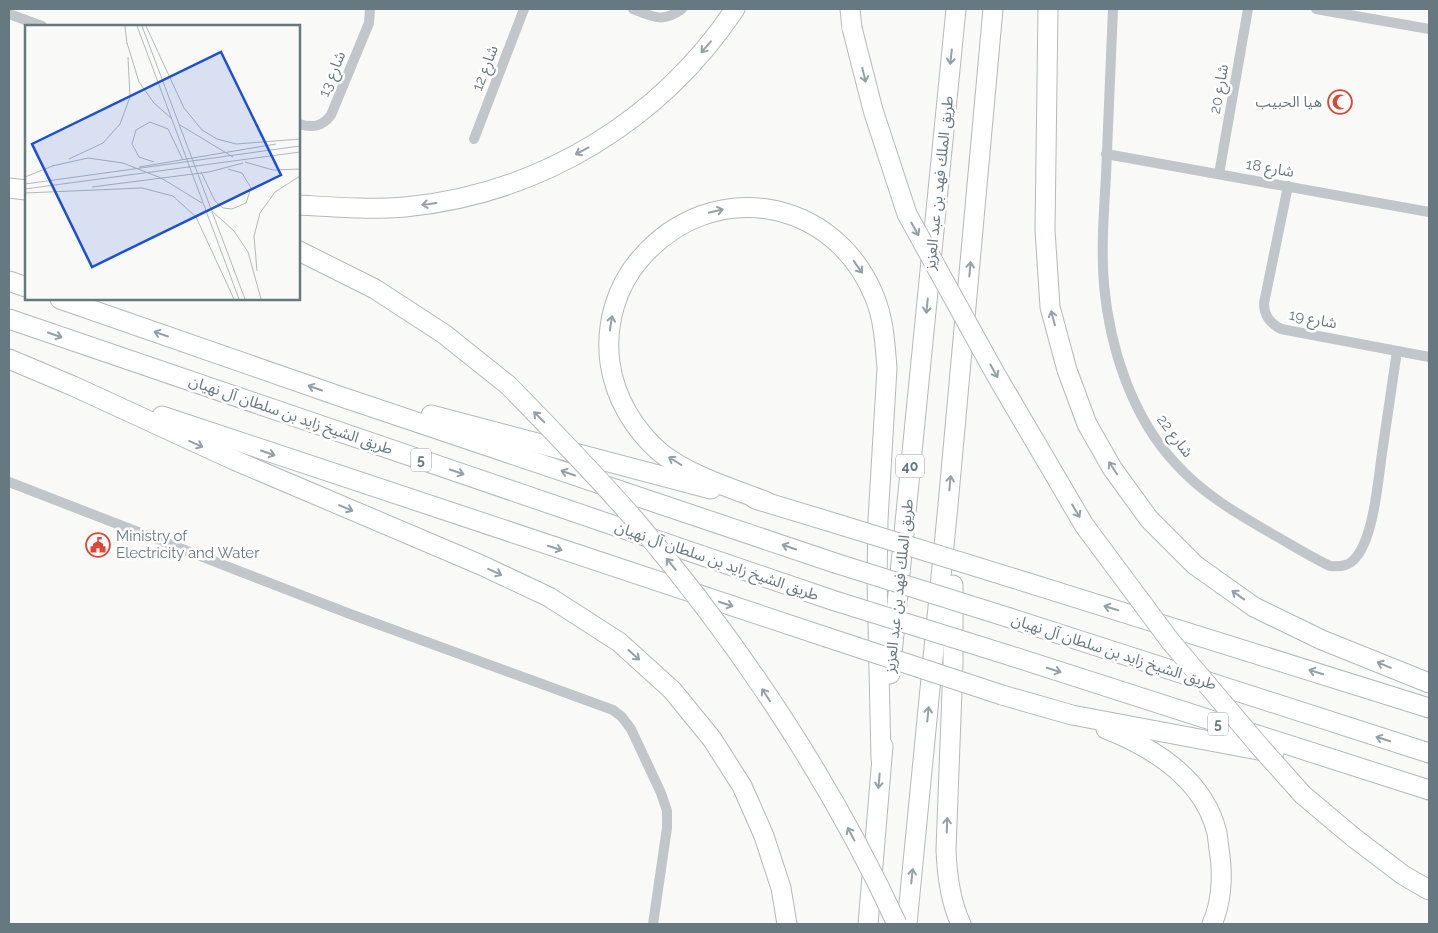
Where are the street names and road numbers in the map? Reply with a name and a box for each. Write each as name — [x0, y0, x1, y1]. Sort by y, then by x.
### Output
street label: شارع 12 — [468, 42, 505, 94]
street label: شارع 13 — [315, 48, 352, 101]
street label: شارع 20 — [1206, 63, 1235, 116]
street label: طريق الملك فهد بن عبد العزيز — [921, 95, 958, 272]
street label: شارع 18 — [1244, 155, 1296, 184]
street label: شارع 19 — [1287, 306, 1339, 335]
street label: طريق الشيخ زايد بن سلطان آل نهيان — [186, 372, 395, 461]
street label: شارع 22 — [1151, 411, 1197, 463]
road number: 5 — [411, 448, 431, 472]
road number: 40 — [896, 454, 924, 478]
street label: طريق الملك فهد بن عبد العزيز — [881, 498, 918, 675]
street label: طريق الشيخ زايد بن سلطان آل نهيان — [612, 518, 821, 607]
street label: طريق الشيخ زايد بن سلطان آل نهيان — [1008, 610, 1219, 697]
road number: 5 — [1208, 712, 1228, 736]

